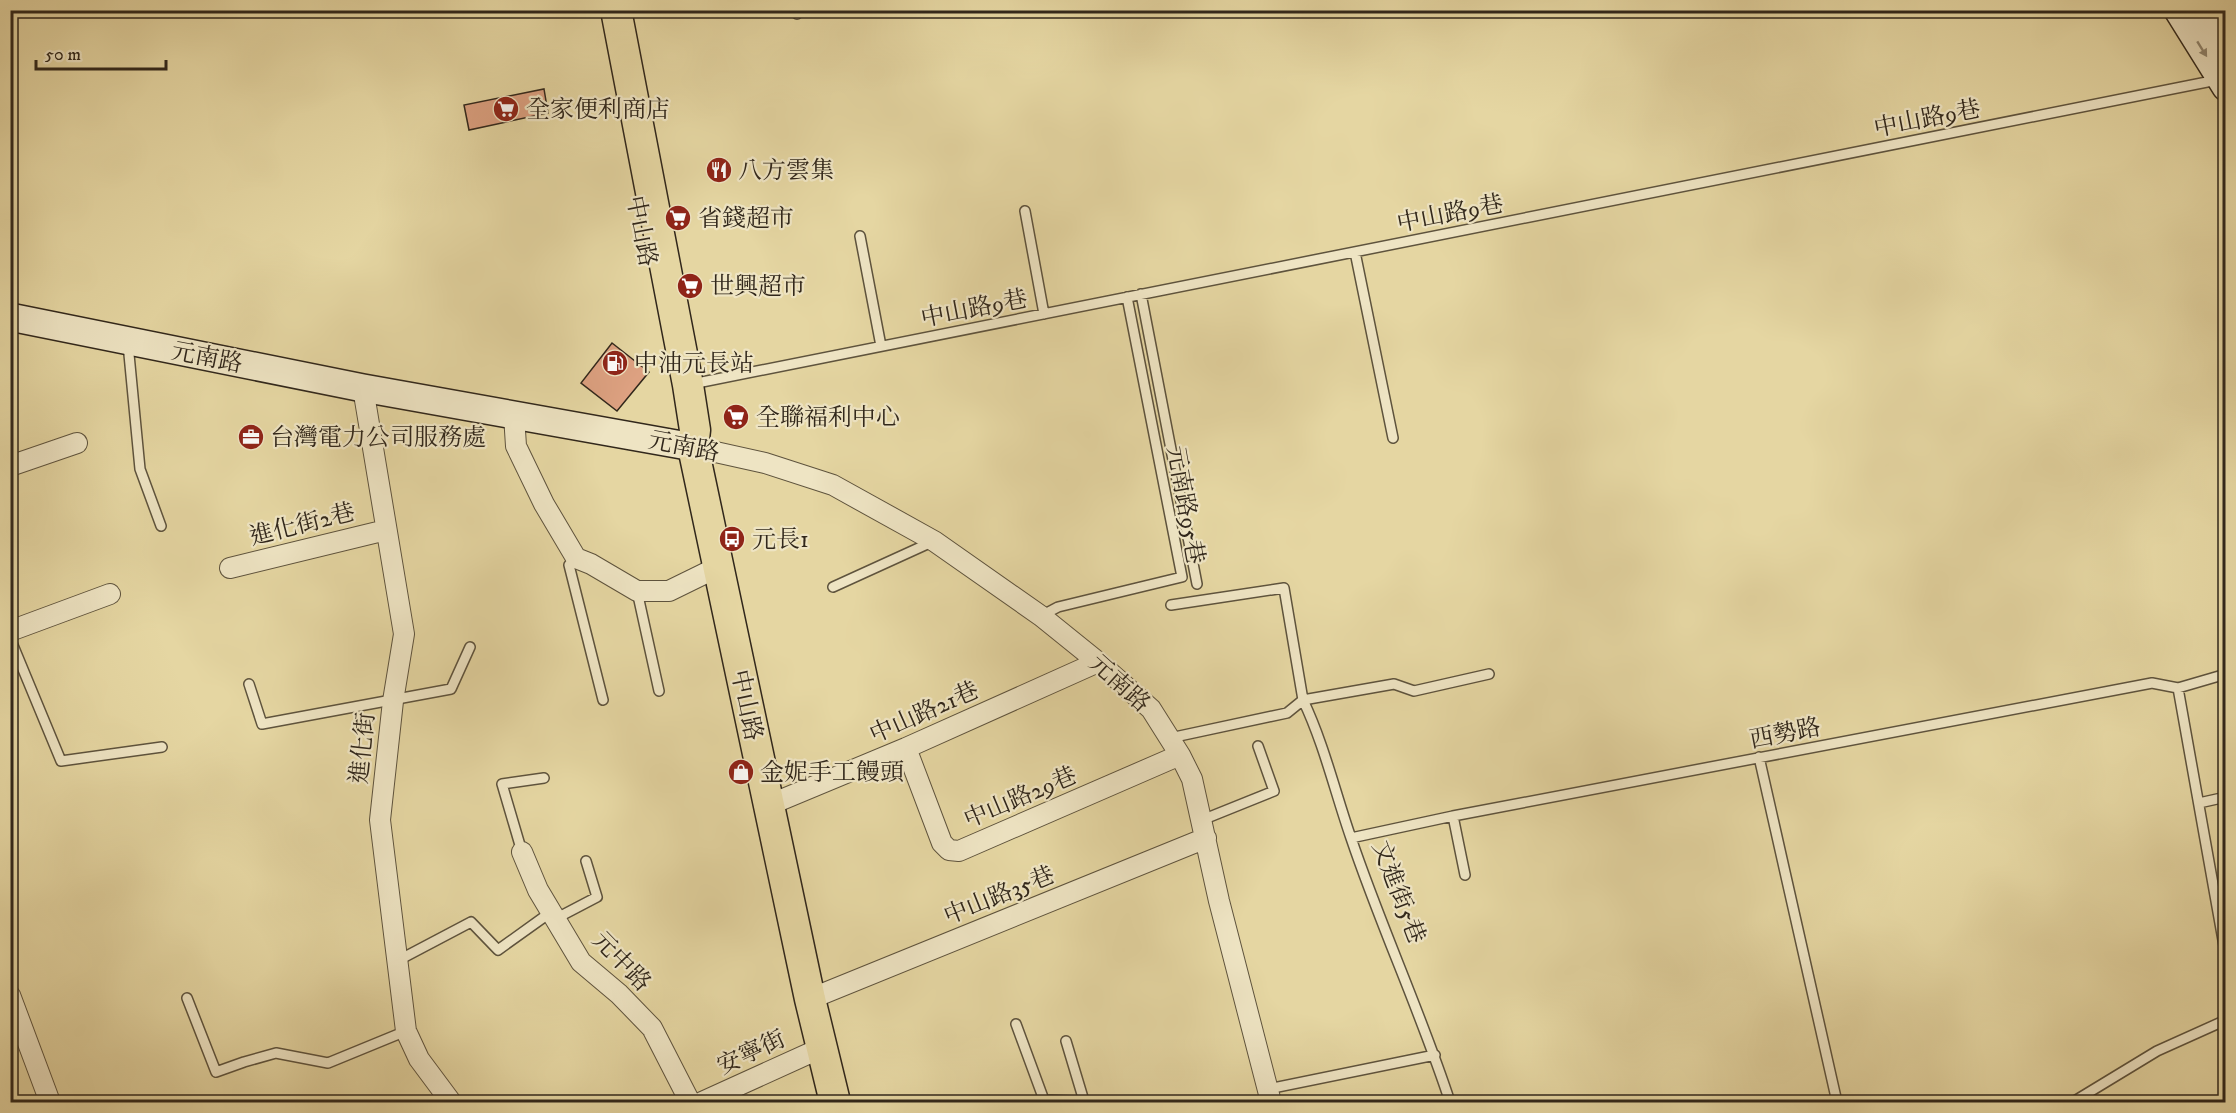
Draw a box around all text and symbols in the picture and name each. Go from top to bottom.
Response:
scale bar [36,33,166,71]
one-way arrow [2196,40,2207,57]
text: 50 m [45,44,81,66]
supermarket icon: 全家便利商店 [491,94,521,124]
street label: 中山路9巷 [1871,94,1983,144]
place label: 全家便利商店 [526,95,670,125]
restaurant icon: 八方雲集 [704,155,734,185]
place label: 八方雲集 [738,156,834,186]
street label: 中山路9巷 [1394,189,1506,239]
street label: 中山路 [619,193,663,269]
supermarket icon: 省錢超市 [663,203,693,233]
place label: 省錢超市 [698,204,794,234]
supermarket icon: 世興超市 [675,271,705,301]
place label: 世興超市 [710,272,806,302]
street label: 中山路9巷 [918,284,1030,334]
street label: 元南路 [169,336,245,380]
fuel station icon: 中油元長站 [600,348,630,378]
place label: 中油元長站 [634,349,754,379]
supermarket icon: 全聯福利中心 [721,402,751,432]
place label: 全聯福利中心 [756,403,900,433]
office icon: 台灣電力公司服務處 [236,422,266,452]
place label: 台灣電力公司服務處 [270,423,486,453]
street label: 元南路 [646,425,722,469]
street label: 元南路95巷 [1160,444,1210,567]
street label: 進化街2巷 [246,497,358,553]
bus stop icon: 元長1 [717,524,747,554]
place label: 元長1 [752,525,809,555]
street label: 元南路 [1083,649,1156,719]
street label: 中山路 [724,667,768,744]
street label: 中山路21巷 [865,675,984,750]
street label: 進化街 [344,711,382,785]
street label: 西勢路 [1747,712,1823,756]
shop icon: 金妮手工饅頭 [726,757,756,787]
place label: 金妮手工饅頭 [760,758,904,788]
street label: 中山路29巷 [959,761,1081,835]
street label: 文進街5巷 [1365,837,1431,948]
street label: 中山路35巷 [940,860,1059,932]
street label: 元中路 [585,925,657,998]
street label: 安寧街 [712,1024,790,1082]

